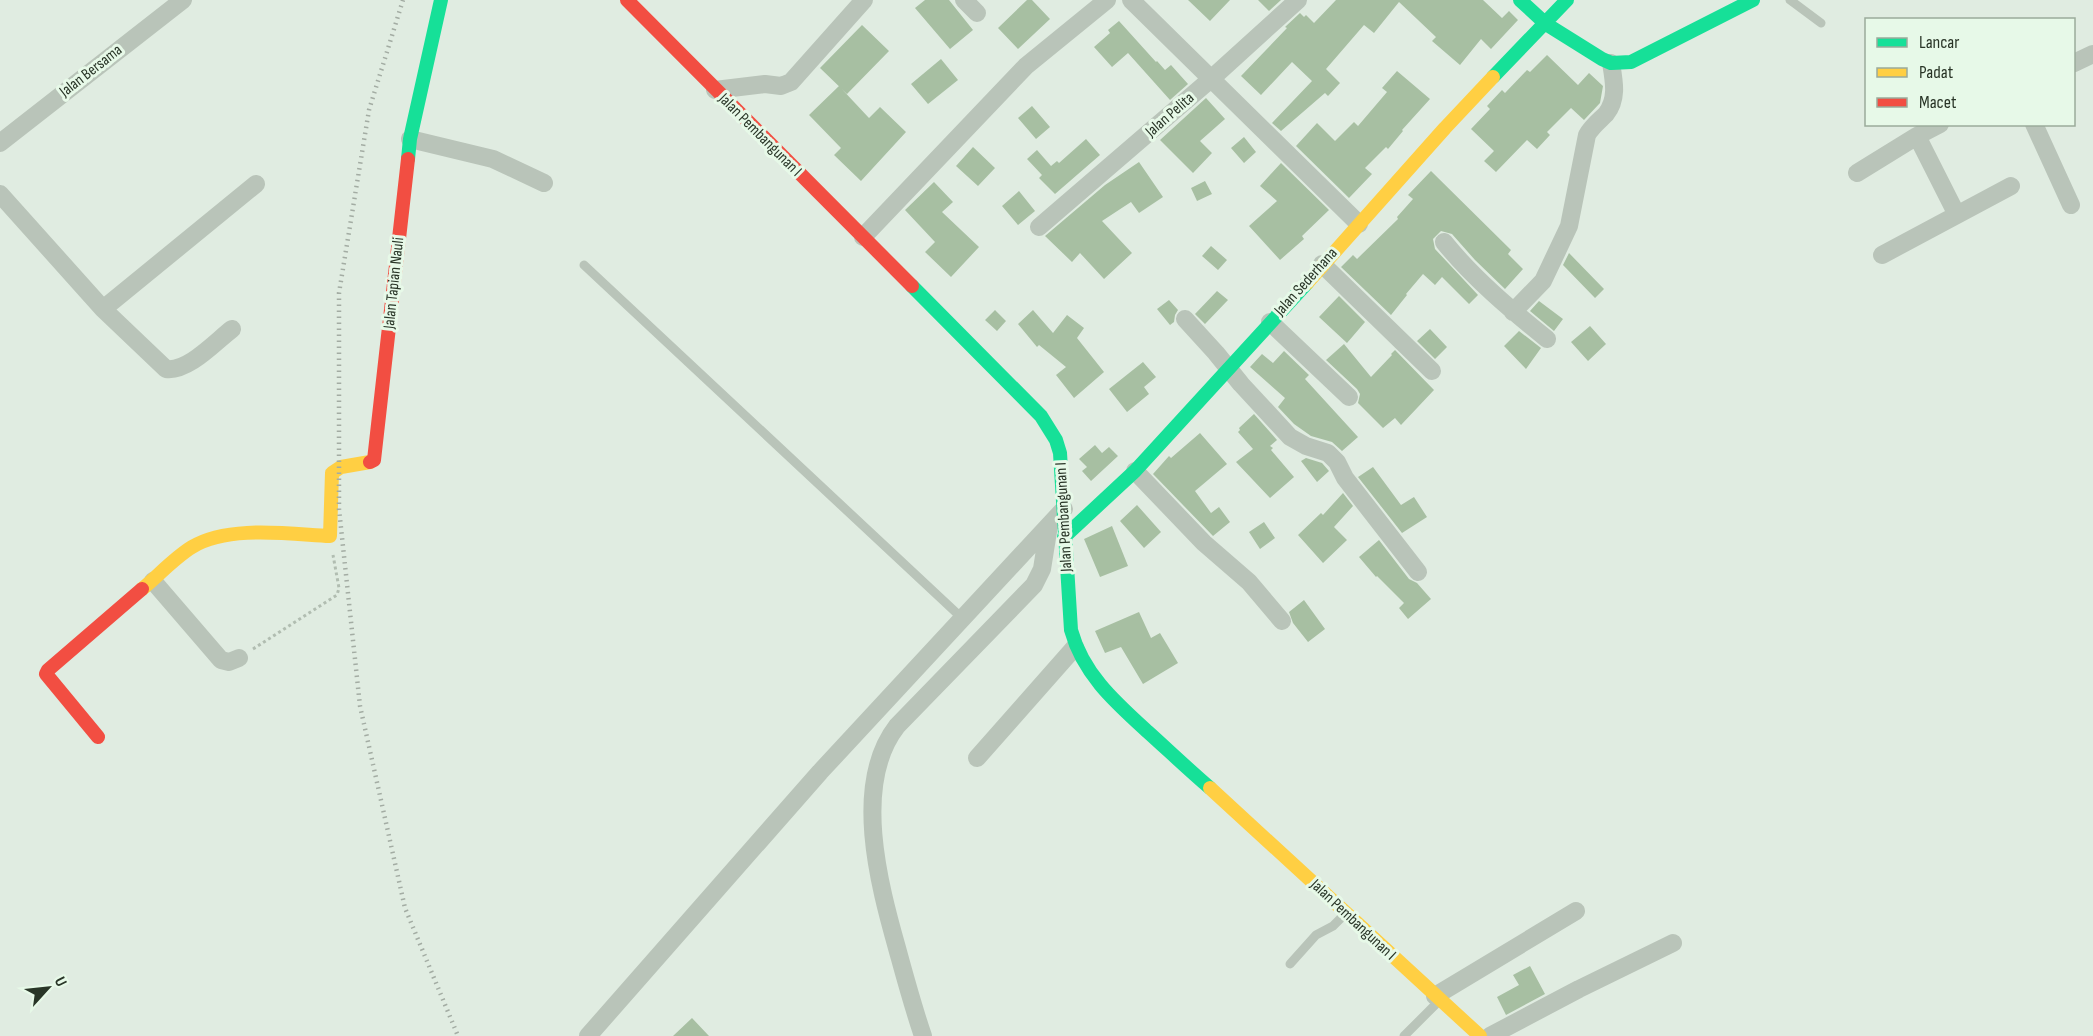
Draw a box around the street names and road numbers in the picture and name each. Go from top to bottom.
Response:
street label: Jalan Bersama [55,41,126,102]
street label: Jalan Pembangunan I [714,89,806,181]
street label: Jalan Pelita [1141,89,1198,142]
street label: Jalan Tapian Nauli [380,236,408,331]
street label: Jalan Sederhana [1270,244,1341,321]
street label: Jalan Pembangunan I [1052,462,1076,573]
street label: Jalan Pembangunan I [1306,875,1400,964]

